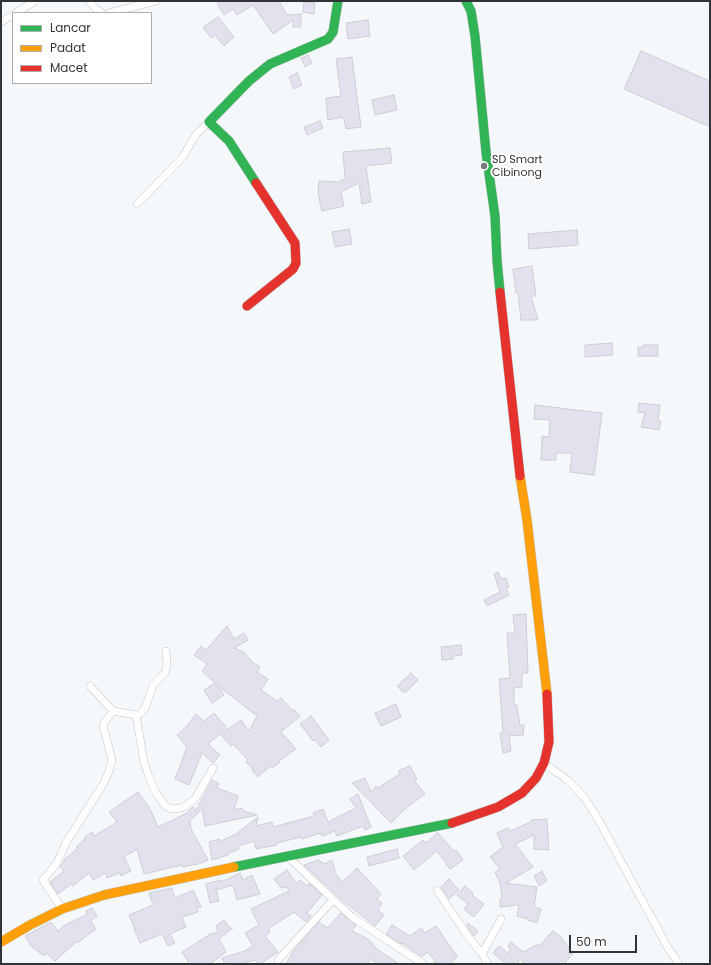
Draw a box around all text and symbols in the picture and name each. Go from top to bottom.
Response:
legend [12,12,152,84]
text: Lancar [50,19,91,36]
text: Padat [50,39,86,56]
text: Macet [50,59,88,76]
place label: SD Smart Cibinong [492,153,543,179]
marker: SD Smart Cibinong [479,161,489,171]
scale bar [571,927,639,953]
text: 50 m [576,933,607,950]

